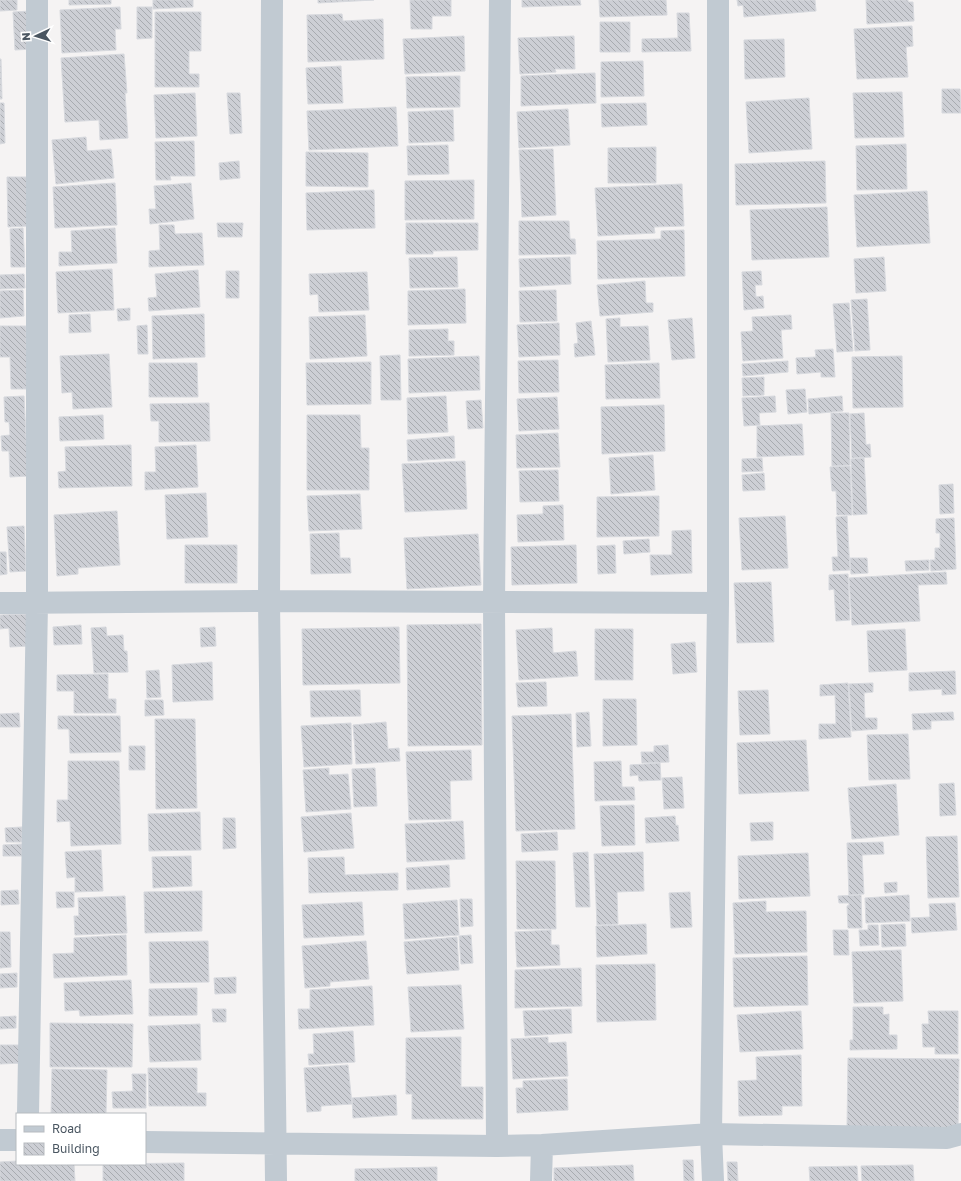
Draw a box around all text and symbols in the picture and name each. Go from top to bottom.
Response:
north arrow [16,16,56,56]
text: N [19,32,32,41]
legend [16,1113,146,1165]
text: Road [52,1121,81,1136]
text: Building [52,1141,100,1156]

